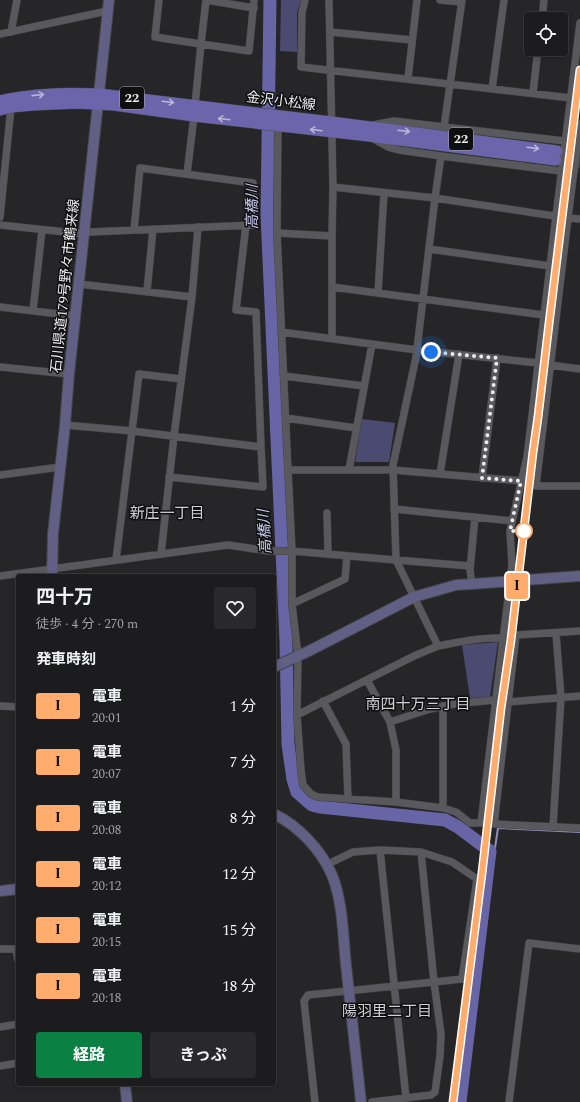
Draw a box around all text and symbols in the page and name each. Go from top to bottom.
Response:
map controls [524,12,568,56]
button: locate [524,12,568,56]
street label: 金沢小松線 [245,86,317,116]
road number: 22 [120,87,144,109]
one-way arrow [31,91,44,99]
one-way arrow [161,98,174,106]
one-way arrow [218,115,231,123]
one-way arrow [310,126,323,134]
one-way arrow [397,127,410,135]
road number: 22 [449,128,473,150]
one-way arrow [526,144,539,152]
water label: 高橋川 [241,183,264,230]
street label: 石川県道179号野々市鶴来線 [45,198,85,374]
your location [421,342,441,362]
district label: 新庄一丁目 [129,502,205,525]
water label: 高橋川 [252,507,278,555]
unlabelled marker [515,522,533,540]
line badge: I [504,573,530,599]
text: I [514,575,520,596]
text: 四十万 [36,583,93,612]
button: heart [214,587,256,629]
text: 徒歩 · 4 分 · 270 m [36,614,138,634]
text: 発車時刻 [36,648,96,671]
text: 電車 [92,685,122,708]
district label: 南四十万三丁目 [365,693,471,716]
text: I [55,695,61,716]
text: 1 分 [230,695,256,718]
text: 20:01 [92,708,121,728]
text: 電車 [92,741,122,764]
text: I [55,751,61,772]
text: 7 分 [230,751,256,774]
text: 20:07 [92,764,121,784]
text: 電車 [92,797,122,820]
text: I [55,807,61,828]
text: 8 分 [230,807,256,830]
text: 20:08 [92,820,121,840]
text: 電車 [92,853,122,876]
text: I [55,863,61,884]
text: 12 分 [222,863,256,886]
text: 20:12 [92,876,121,896]
text: 電車 [92,909,122,932]
text: I [55,919,61,940]
text: 15 分 [222,919,256,942]
text: 20:15 [92,932,121,952]
text: 電車 [92,965,122,988]
text: I [55,975,61,996]
text: 18 分 [222,975,256,998]
text: 20:18 [92,988,121,1008]
district label: 陽羽里二丁目 [342,1000,432,1023]
button: 経路 [36,1032,142,1078]
button: きっぷ [150,1032,256,1078]

